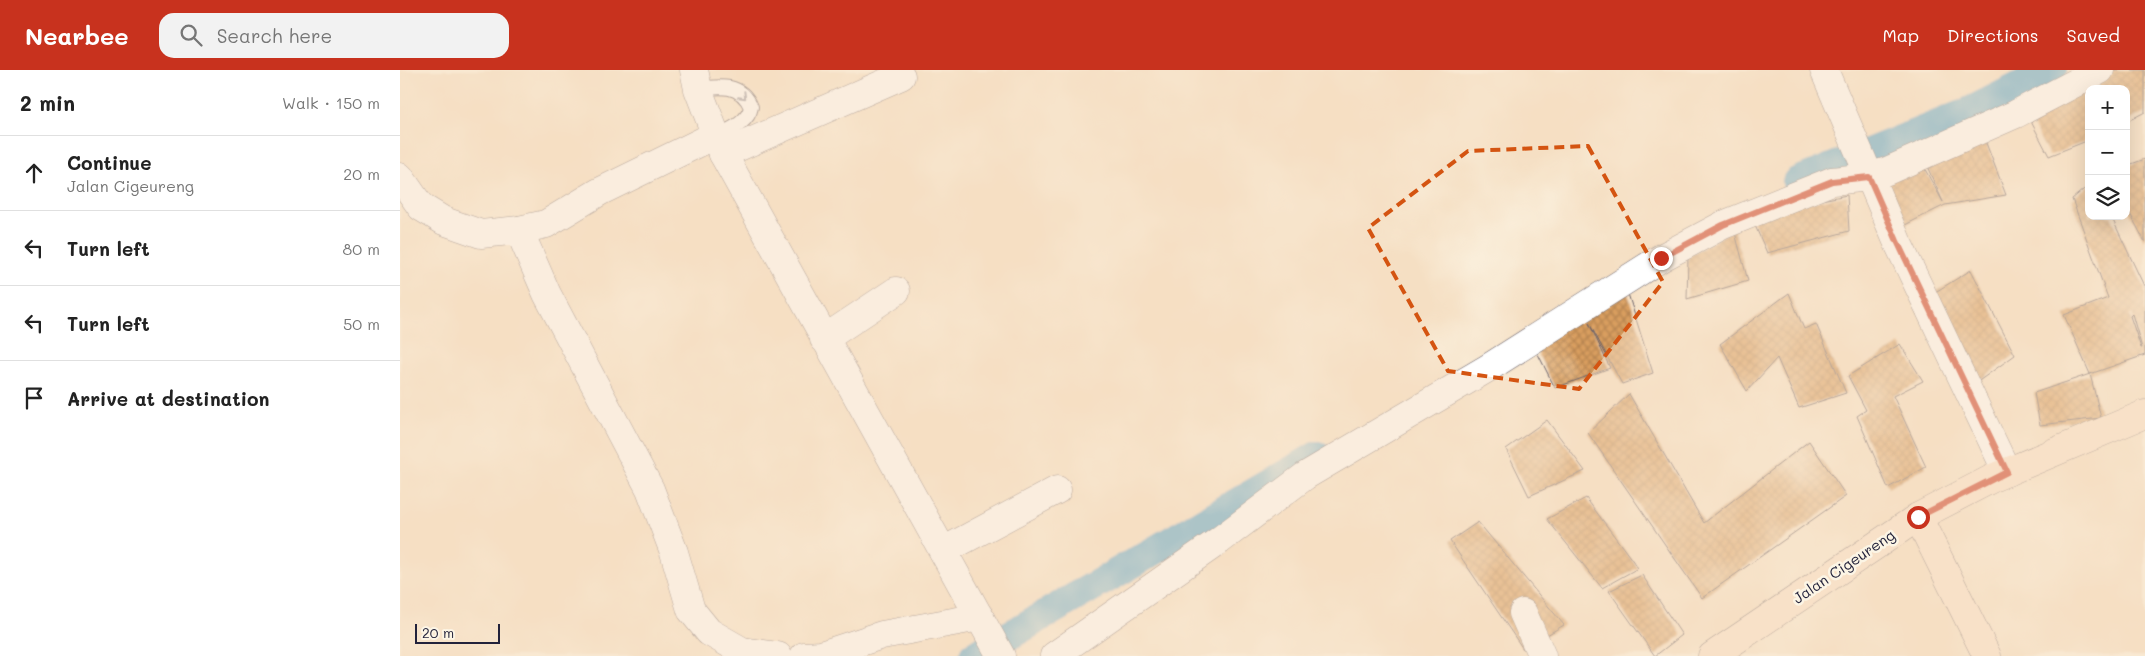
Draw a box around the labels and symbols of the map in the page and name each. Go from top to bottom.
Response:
one-way arrow [737,90,746,99]
route end [1650,247,1673,270]
route start [1907,506,1930,529]
street label: Jalan Cigeureng [1788,524,1899,608]
scale bar [415,621,500,644]

